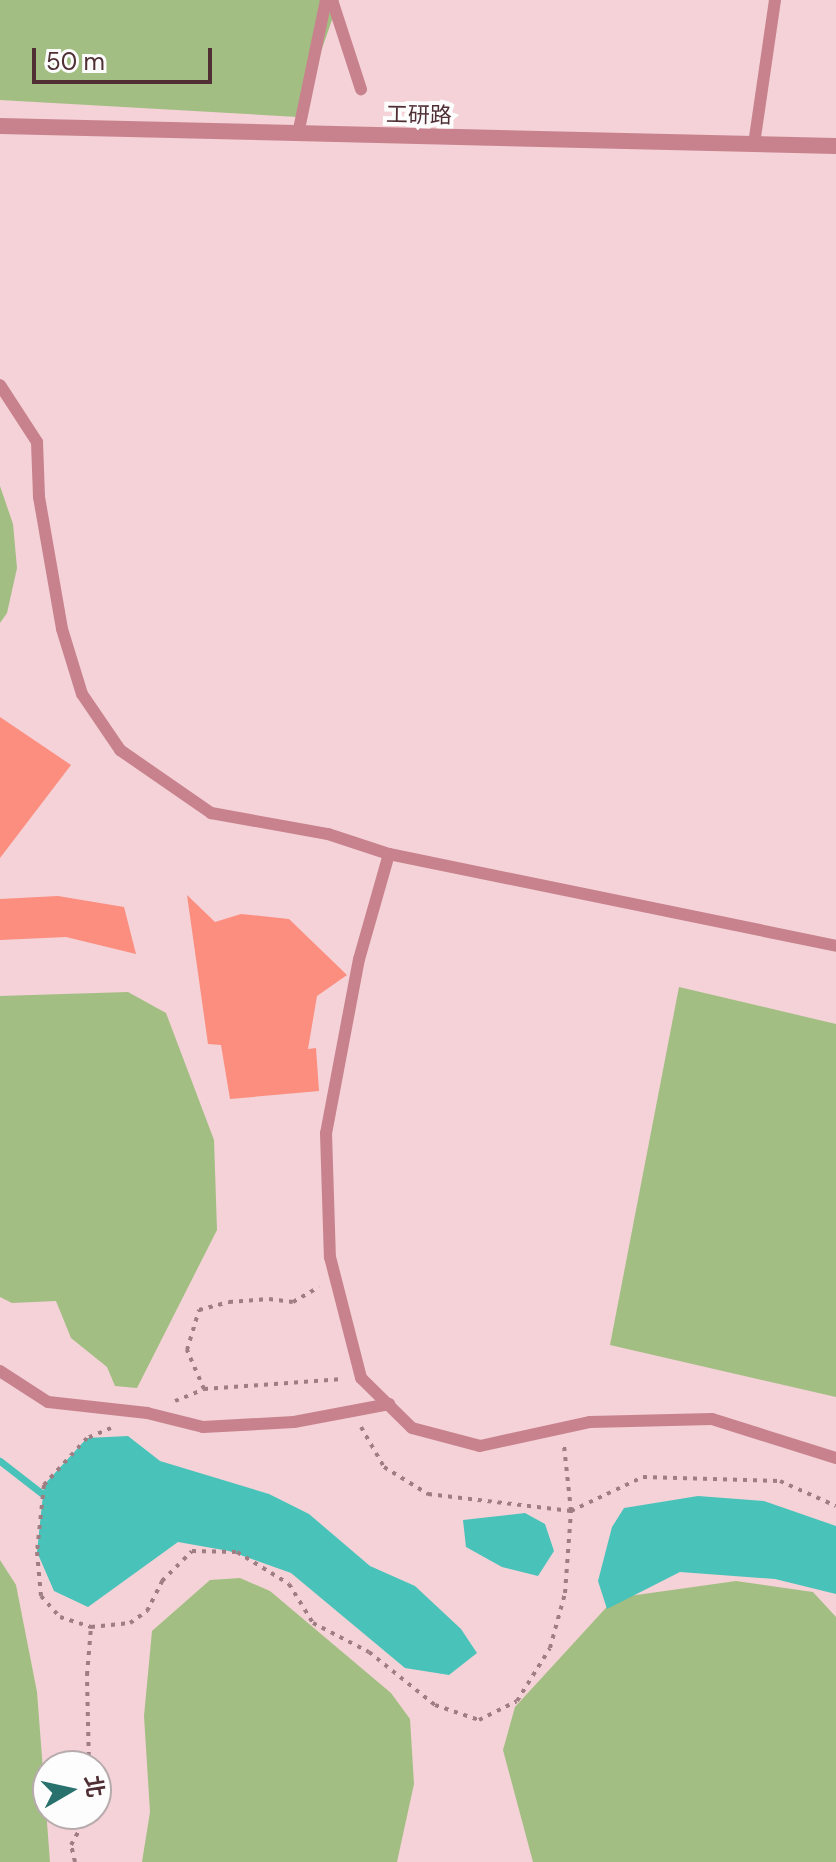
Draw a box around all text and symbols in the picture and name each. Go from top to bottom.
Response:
scale bar [36,32,216,82]
text: 50 m [46,46,105,77]
street label: 工研路 [386,101,452,129]
north arrow [32,1750,112,1830]
text: 北 [78,1773,110,1800]

